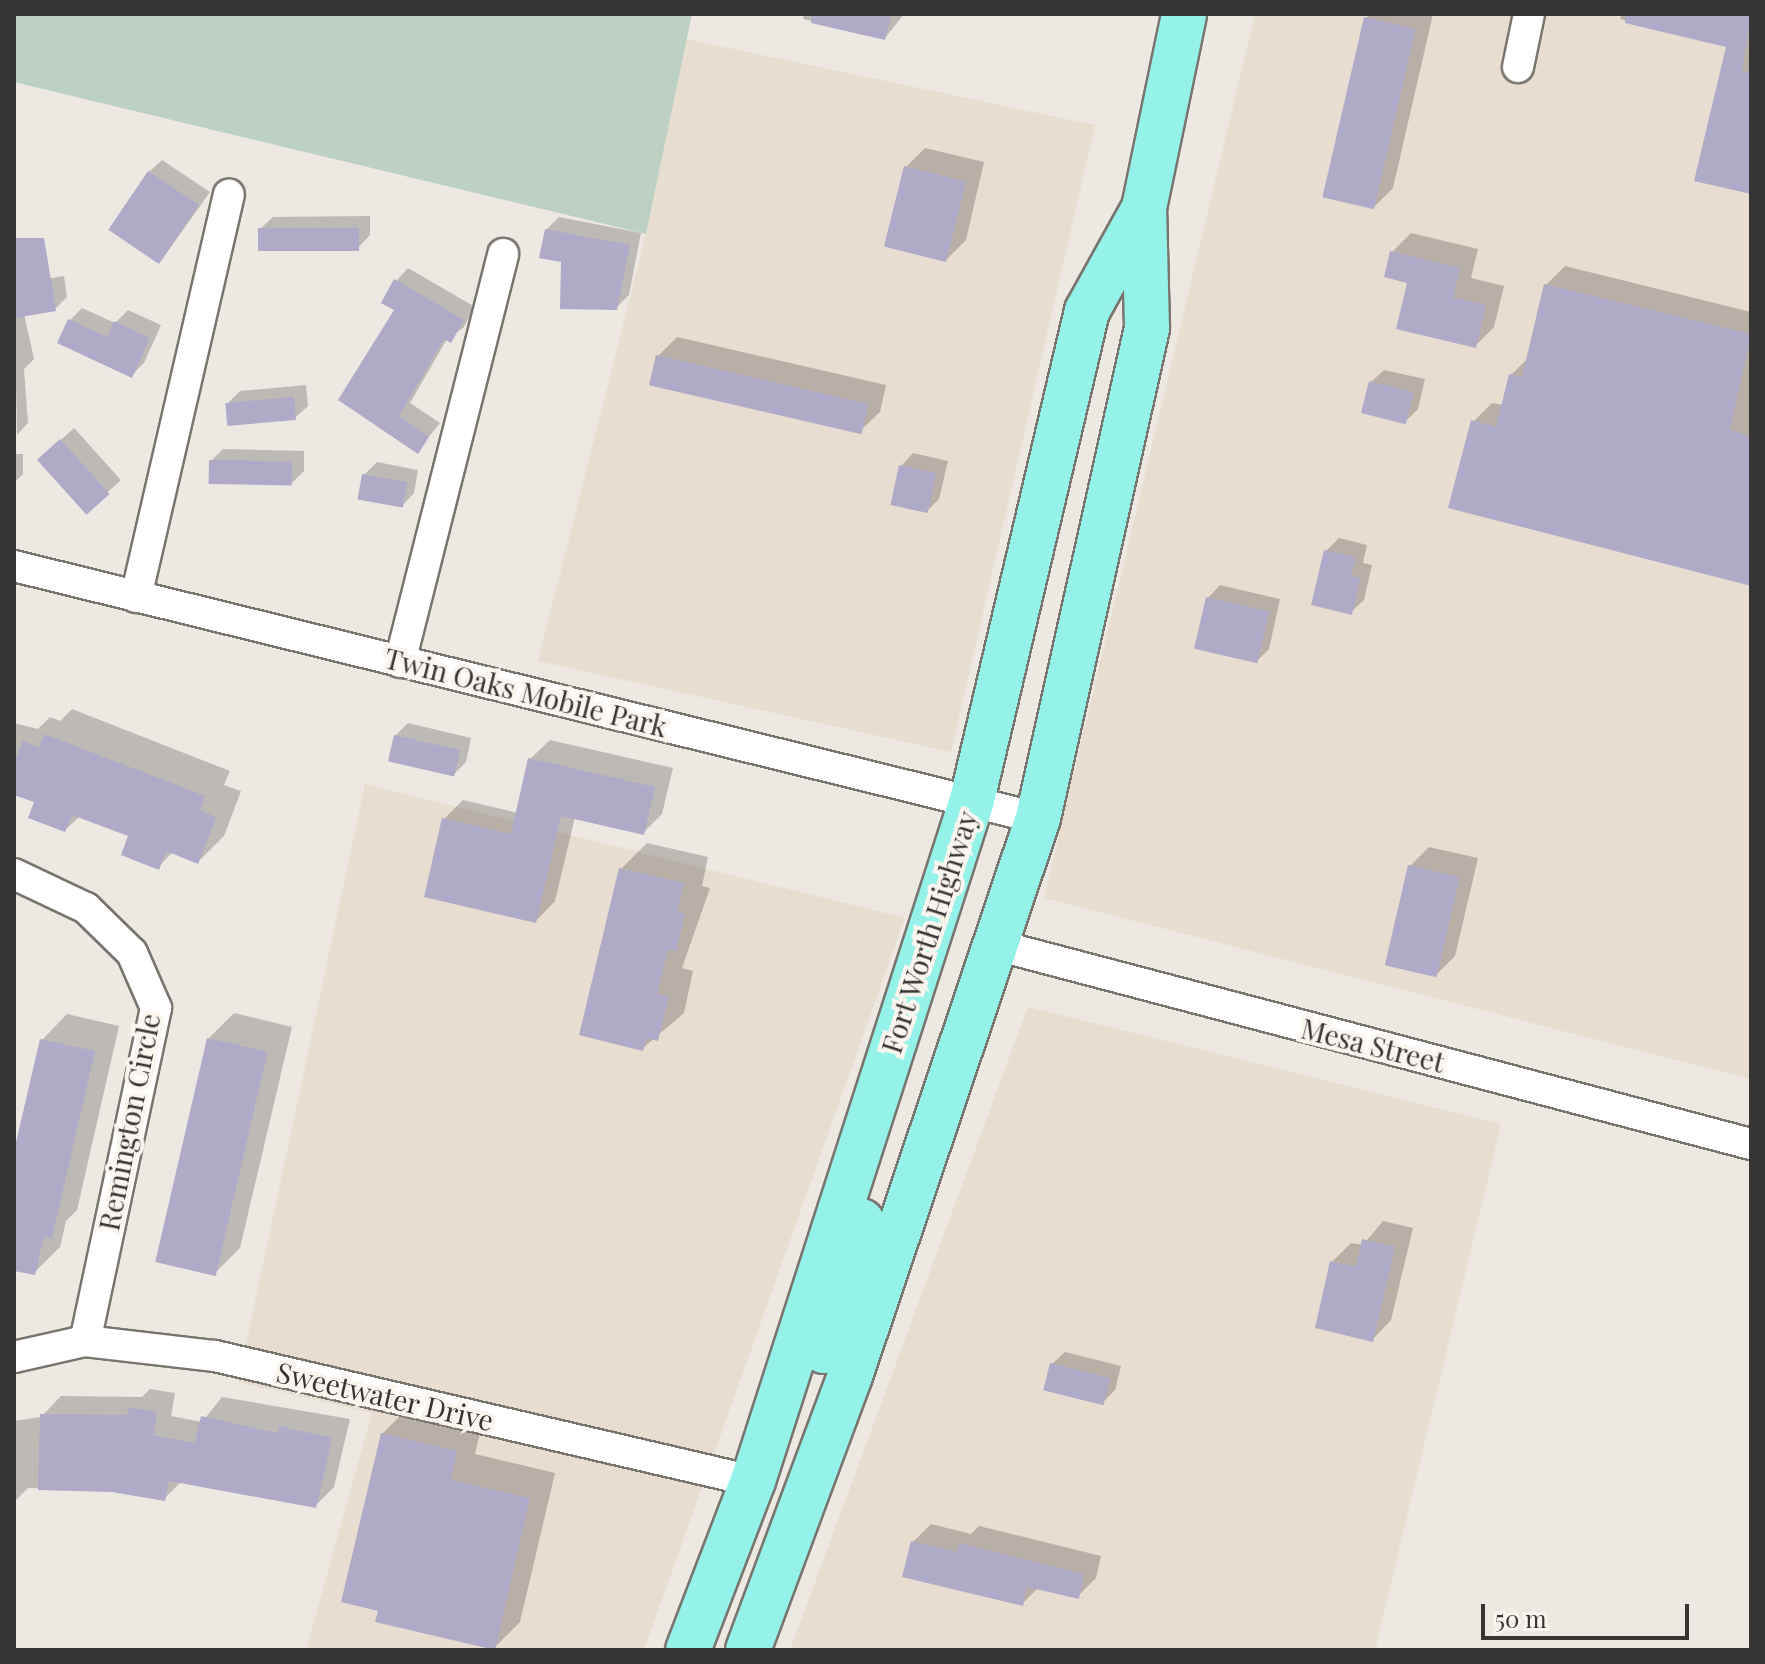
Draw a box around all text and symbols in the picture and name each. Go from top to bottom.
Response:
street label: Twin Oaks Mobile Park [381,641,671,743]
street label: Fort Worth Highway [874,806,984,1058]
street label: Remington Circle [91,1011,167,1233]
street label: Mesa Street [1298,1011,1448,1079]
street label: Sweetwater Drive [273,1355,497,1437]
scale bar [1485,1588,1693,1638]
text: 50 m [1495,1602,1547,1634]

